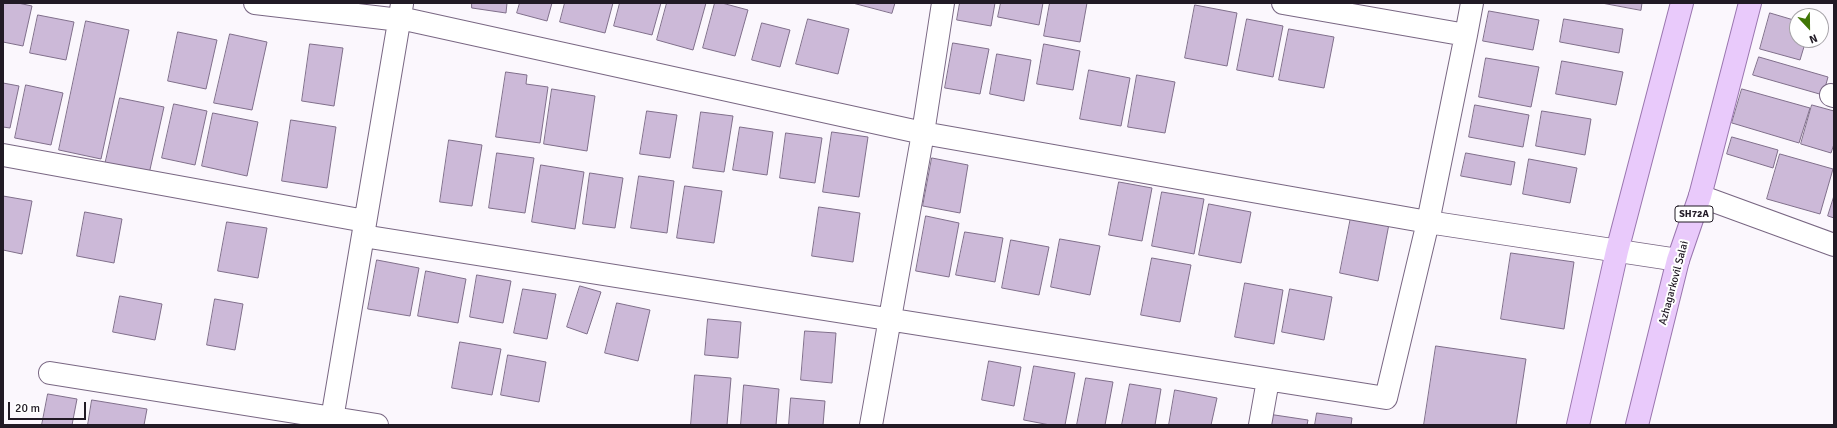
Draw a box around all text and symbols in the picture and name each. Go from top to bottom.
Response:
north arrow [1789,8,1829,48]
text: N [1807,31,1819,46]
road number: SH72A [1675,206,1713,222]
street label: Azhagarkovil Salai [1656,240,1692,326]
scale bar [10,394,88,420]
text: 20 m [15,401,40,416]

